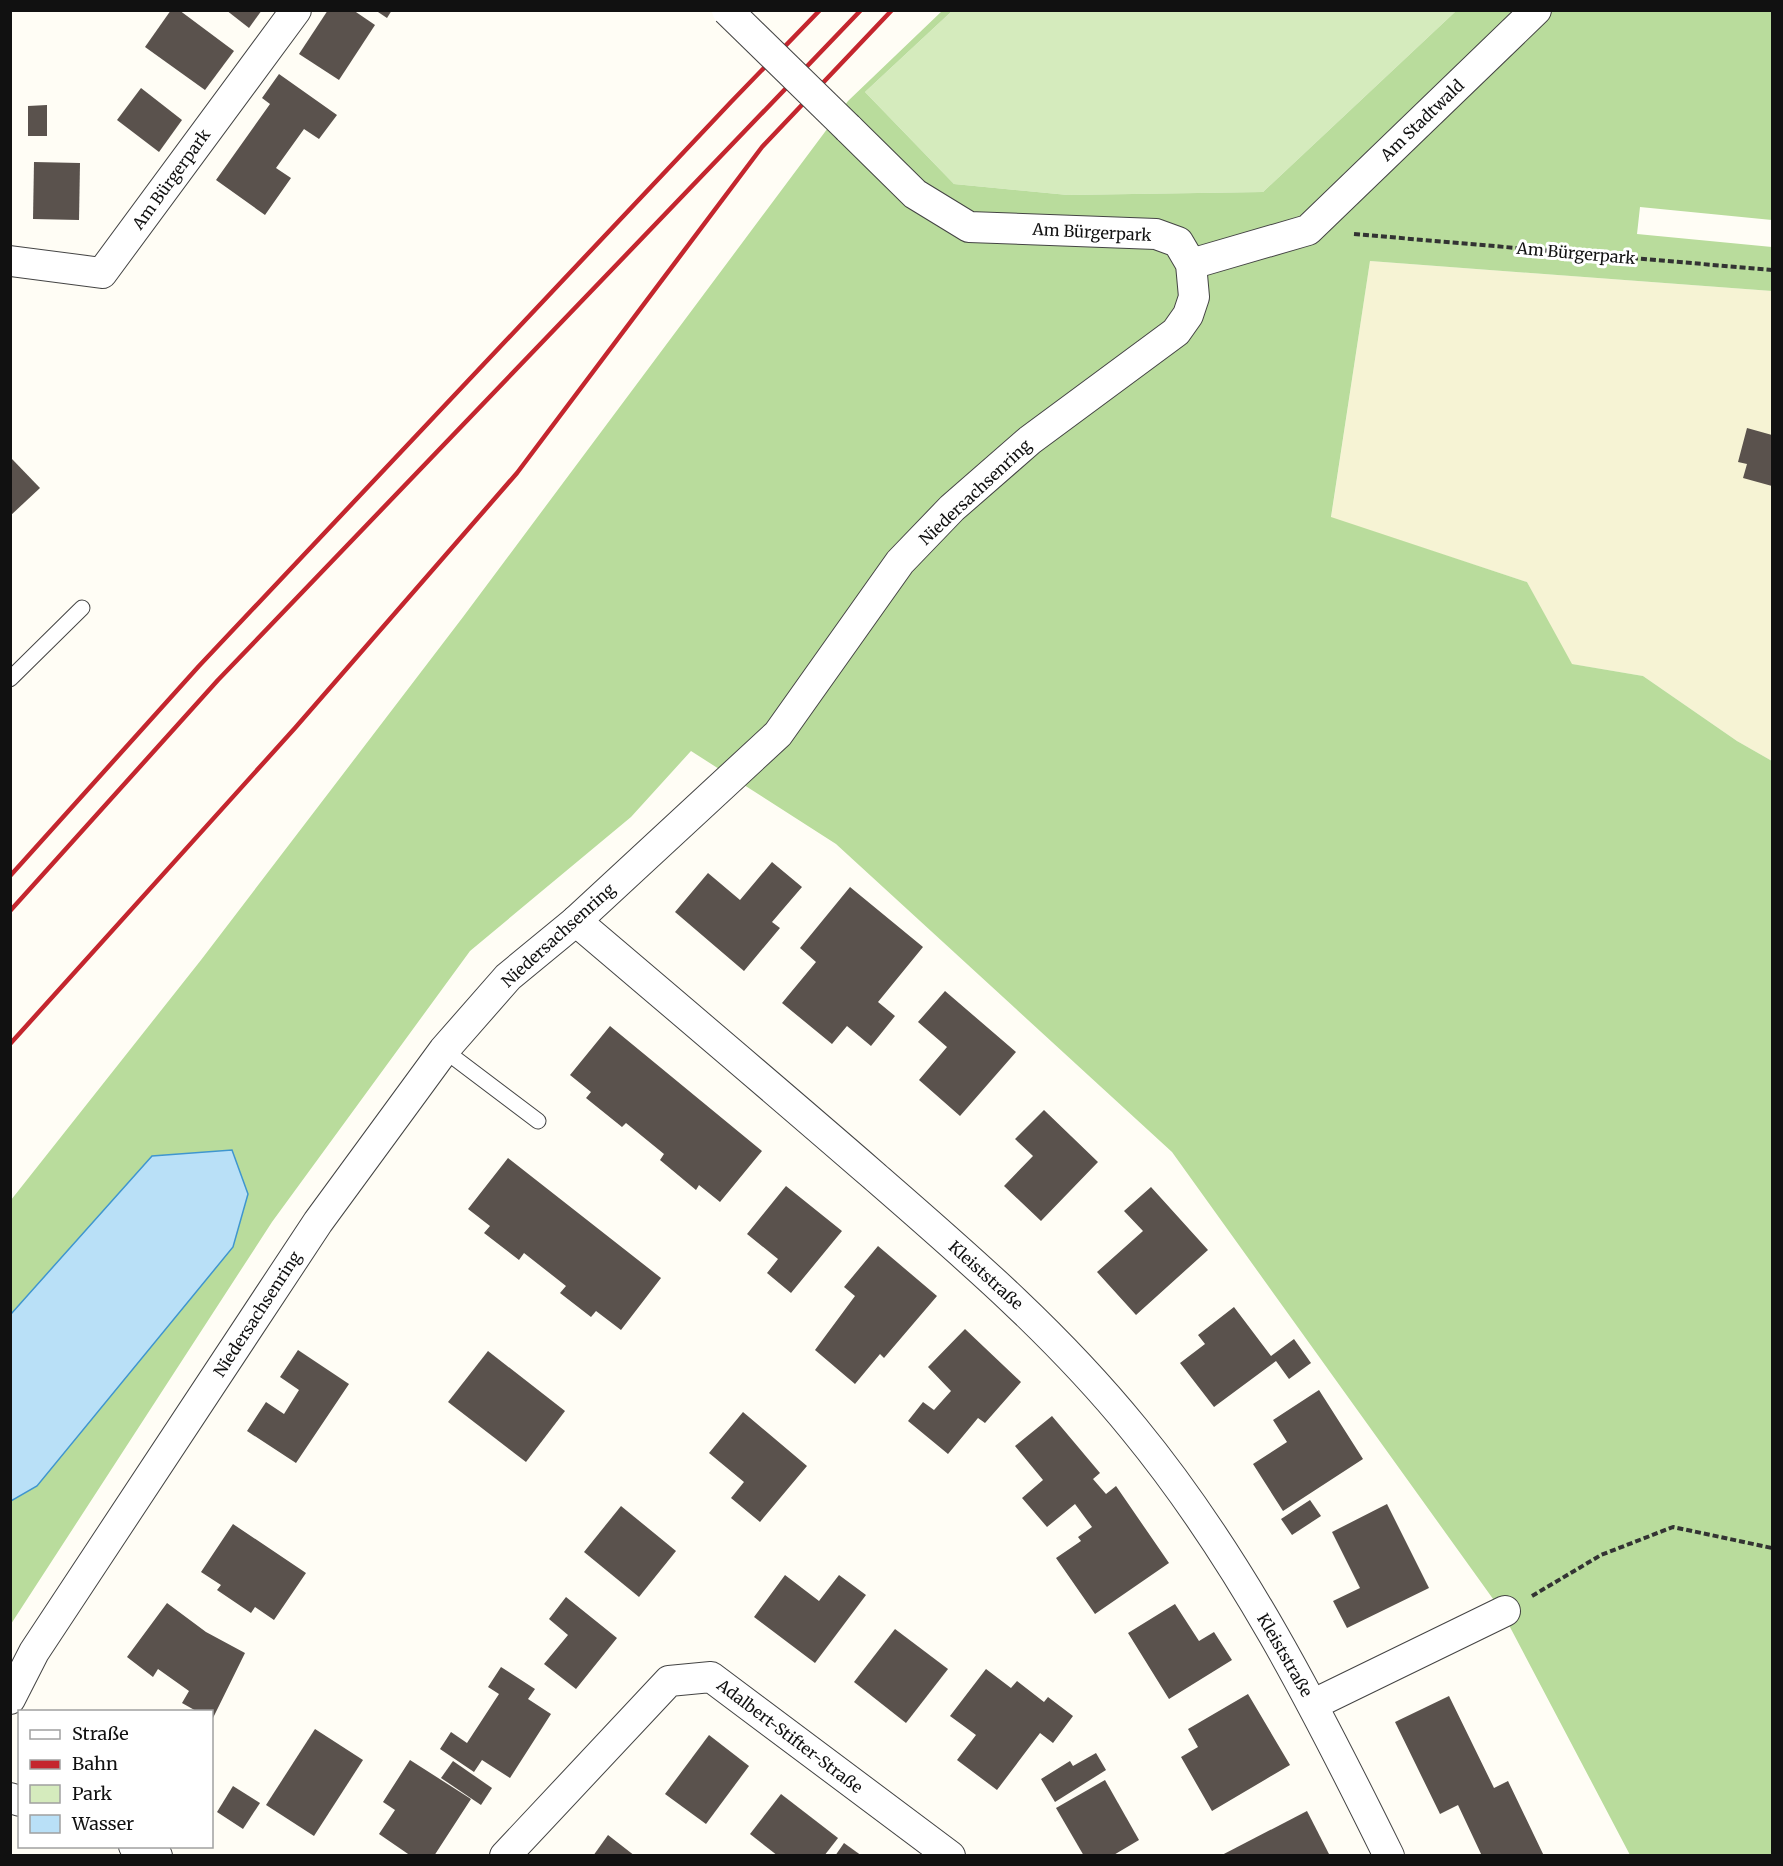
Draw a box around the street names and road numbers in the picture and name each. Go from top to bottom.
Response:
street label: Am Stadtwald [1375,75,1468,165]
street label: Am Bürgerpark [127,124,215,234]
street label: Am Bürgerpark [1031,219,1153,245]
street label: Am Bürgerpark [1515,238,1637,268]
street label: Niedersachsenring [915,435,1035,549]
street label: Niedersachsenring [497,879,619,991]
street label: Kleiststraße [945,1236,1027,1314]
street label: Niedersachsenring [209,1247,305,1380]
street label: Kleiststraße [1253,1610,1317,1700]
street label: Adalbert-Stifter-Straße [712,1674,867,1797]

